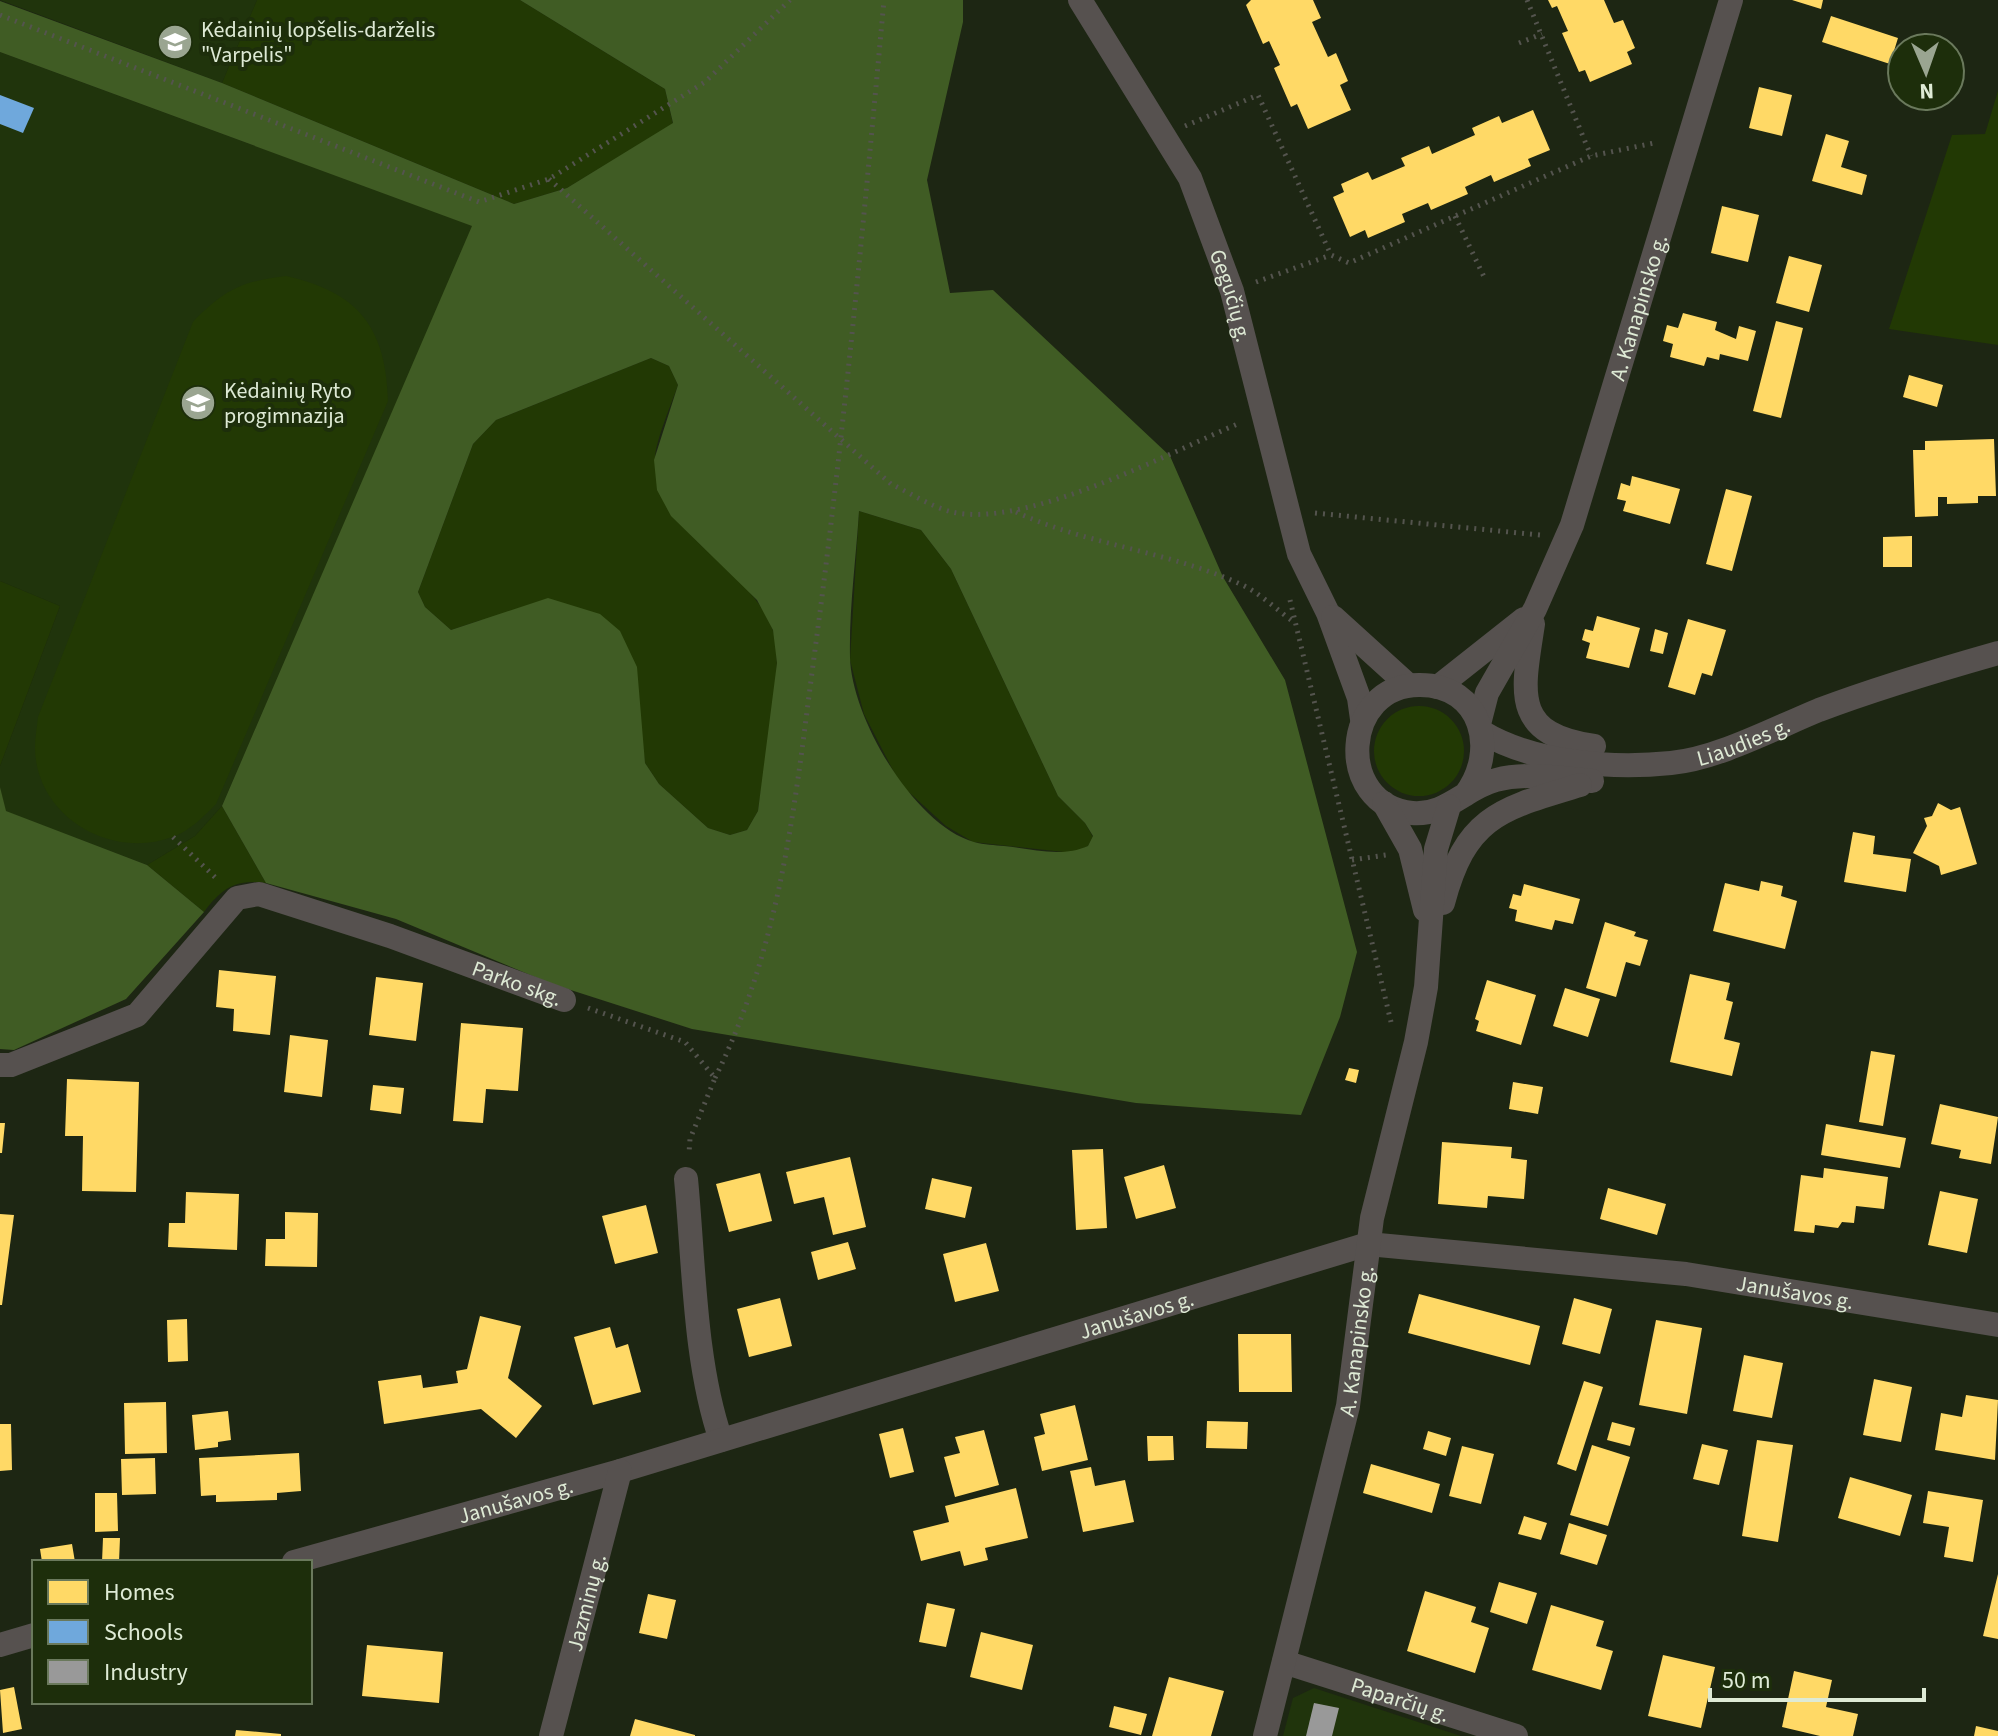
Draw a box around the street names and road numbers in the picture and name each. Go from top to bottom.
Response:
street label: A. Kanapinsko g. [1602,231,1676,385]
street label: Gegučių g. [1201,245,1259,346]
street label: Liaudies g. [1693,710,1795,775]
street label: Parko skg. [467,953,566,1015]
street label: A. Kanapinsko g. [1331,1264,1383,1420]
street label: Janušavos g. [1734,1267,1856,1318]
street label: Janušavos g. [1075,1283,1198,1348]
street label: Janušavos g. [455,1470,577,1532]
street label: Jazminų g. [559,1550,615,1655]
street label: Paparčių g. [1347,1669,1453,1731]

